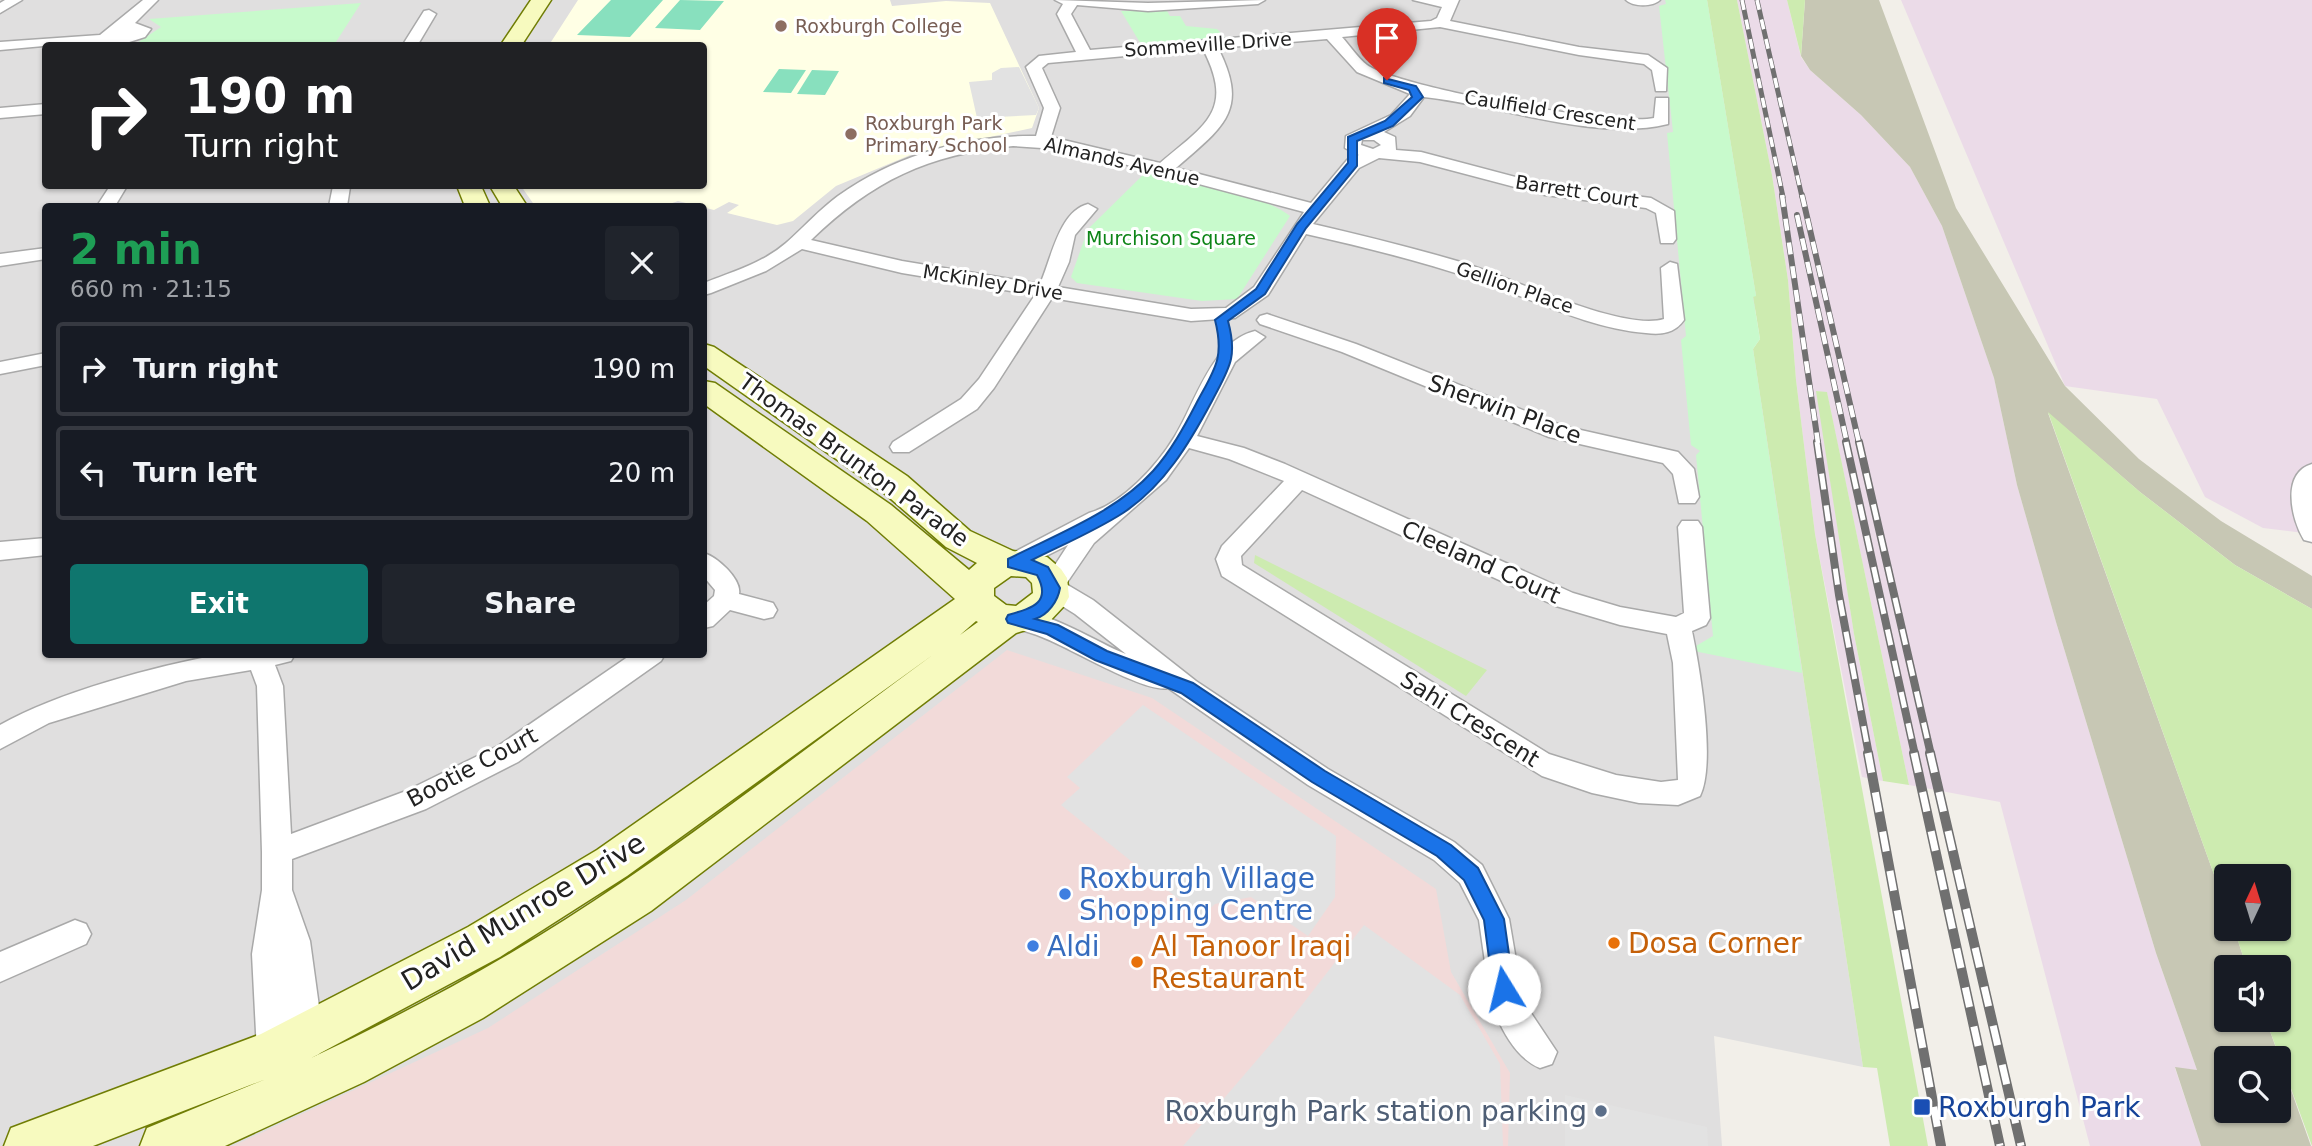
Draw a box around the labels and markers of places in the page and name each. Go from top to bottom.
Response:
pin [1357,8,1417,80]
place label: Roxburgh College [795,15,962,37]
marker: Roxburgh College [773,18,789,34]
place label: Roxburgh Park Primary School [865,112,1008,156]
marker: Roxburgh Park Primary School [843,126,859,142]
place label: Roxburgh Village Shopping Centre [1079,862,1315,927]
marker: Roxburgh Village Shopping Centre [1057,886,1073,902]
place label: Dosa Corner [1628,927,1802,960]
place label: Aldi [1047,930,1100,963]
place label: Al Tanoor Iraqi Restaurant [1151,930,1351,995]
marker: Dosa Corner [1606,935,1622,951]
marker: Aldi [1025,938,1041,954]
marker: Al Tanoor Iraqi Restaurant [1129,954,1145,970]
place label: Roxburgh Park [1938,1091,2141,1124]
place label: Roxburgh Park station parking [1164,1095,1587,1128]
marker: Roxburgh Park [1912,1097,1932,1117]
marker: Roxburgh Park station parking [1593,1103,1609,1119]

